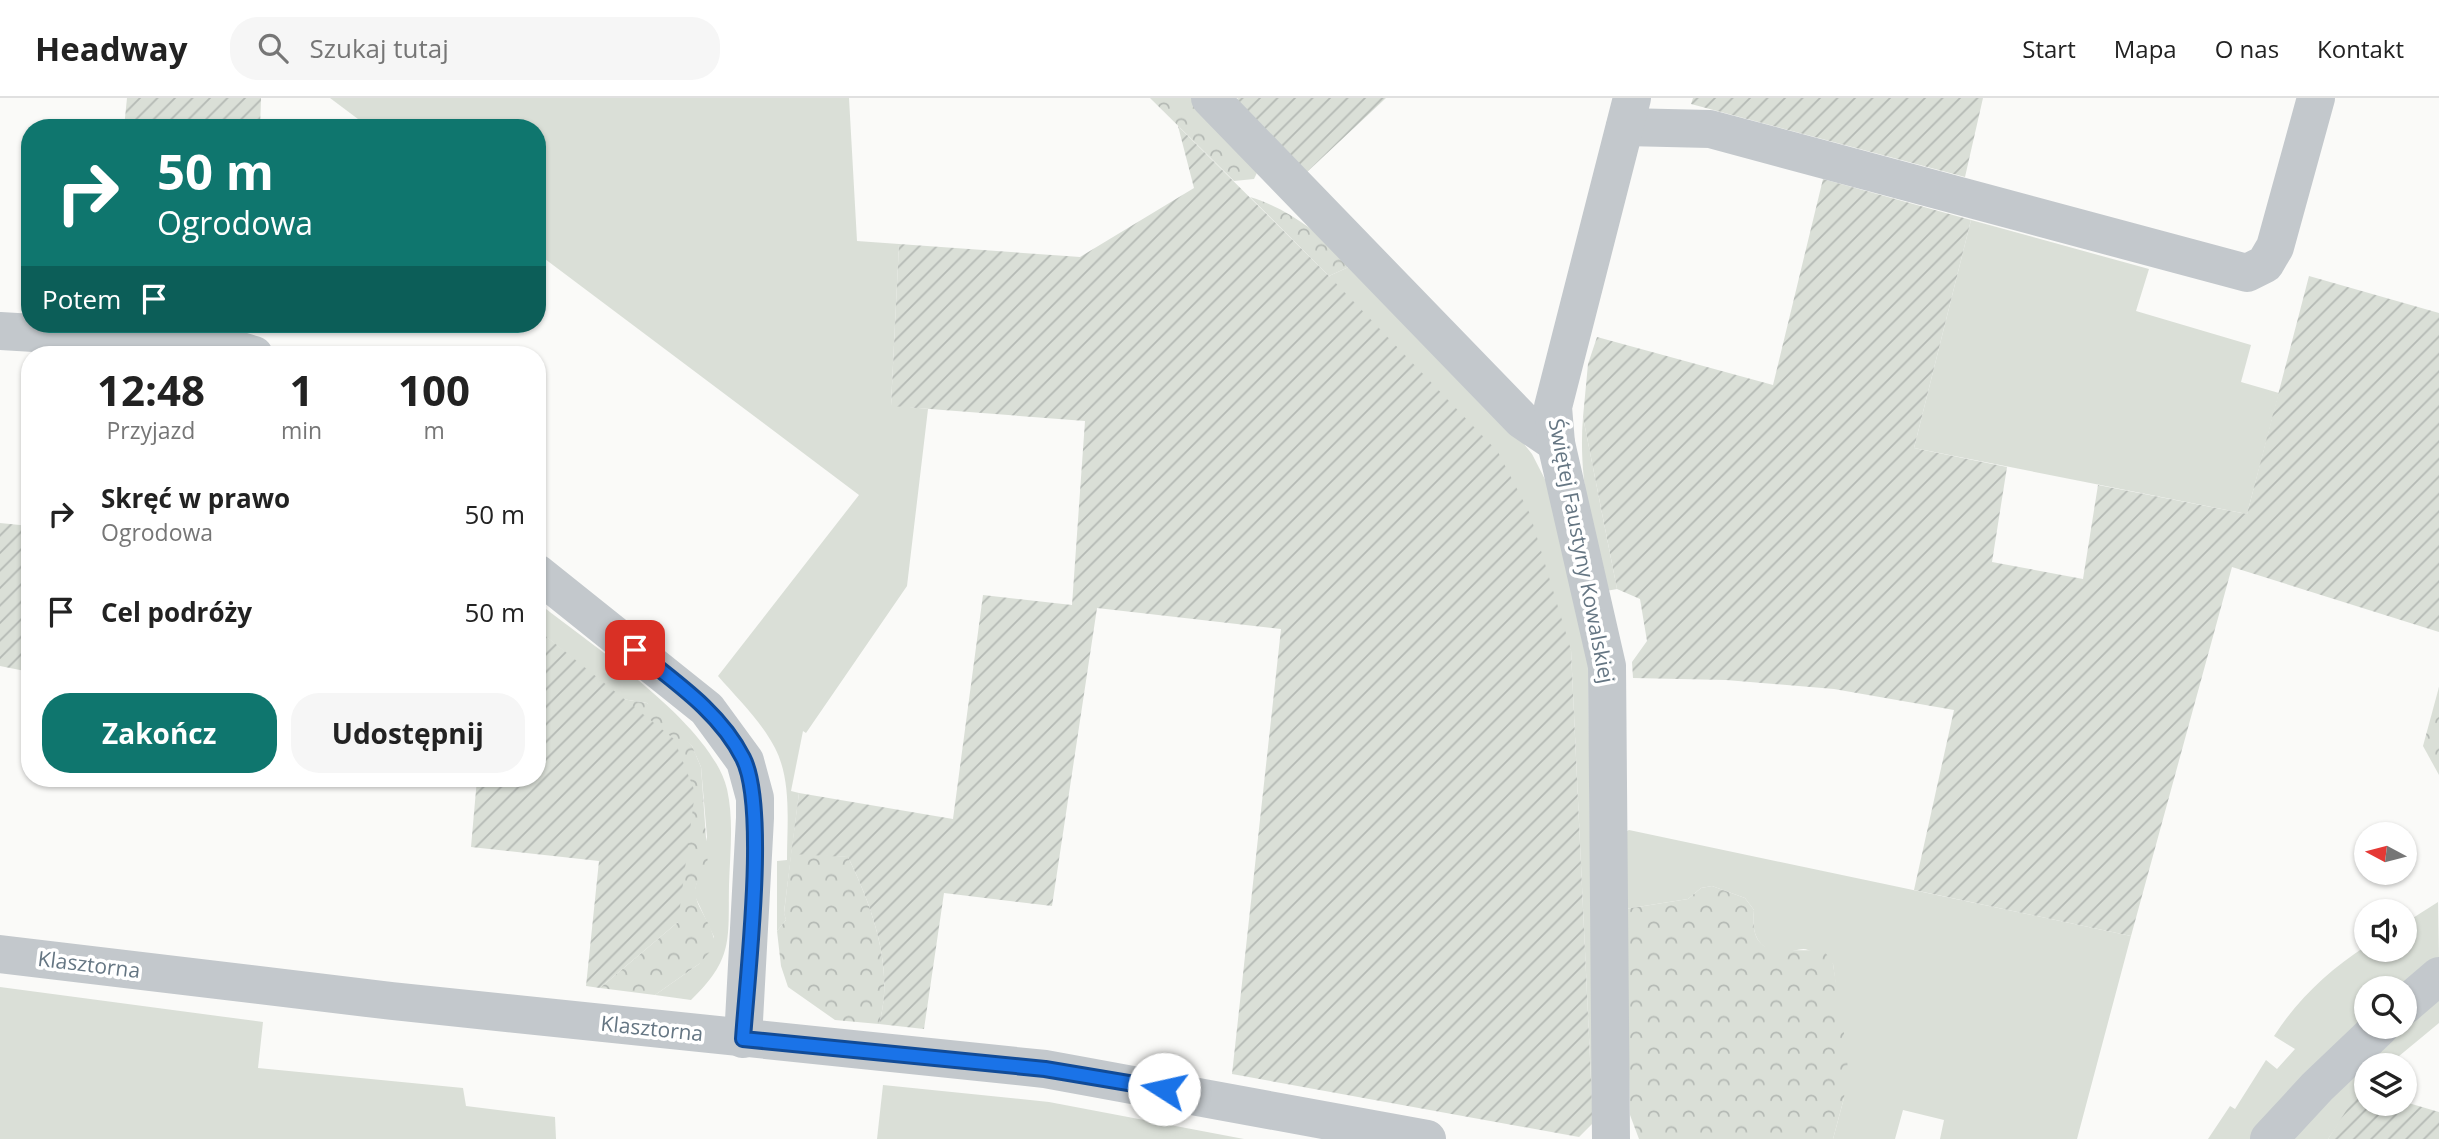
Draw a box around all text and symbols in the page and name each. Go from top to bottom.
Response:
search box [230,17,720,80]
text: Headway [35,26,188,71]
icon: search [254,29,292,67]
text: Szukaj tutaj [310,30,449,66]
text: Start [2022,32,2076,65]
text: Mapa [2114,32,2177,65]
text: O nas [2215,32,2279,65]
text: Kontakt [2317,32,2404,65]
text: 50 m [157,138,274,204]
icon: right [42,147,133,238]
text: Ogrodowa [157,201,313,244]
icon: arrive [135,280,173,318]
text: Potem [42,281,121,317]
text: 12:48 [97,361,205,418]
text: 1 [289,361,314,418]
text: 100 [398,361,470,418]
text: Przyjazd [106,414,195,446]
text: min [281,414,322,446]
text: m [423,414,445,446]
street label: Świętej Faustyny Kowalskiej [1543,416,1621,686]
text: Skręć w prawo [101,480,290,516]
icon: right [42,495,80,533]
text: 50 m [464,496,525,532]
text: Ogrodowa [101,516,213,548]
icon: arrive [42,593,80,631]
text: Cel podróży [101,594,252,630]
text: 50 m [464,594,525,630]
pin [605,620,665,680]
icon: arrive [616,631,654,669]
button: Zakończ [42,693,277,773]
button: Udostępnij [291,693,525,773]
north arrow [2354,822,2417,886]
map controls [2354,822,2417,1116]
button: sound [2354,899,2417,962]
street label: Klasztorna [36,944,142,984]
button: search [2354,976,2417,1039]
street label: Klasztorna [599,1009,705,1047]
position arrow [1127,1052,1201,1126]
button: layers [2354,1053,2417,1116]

